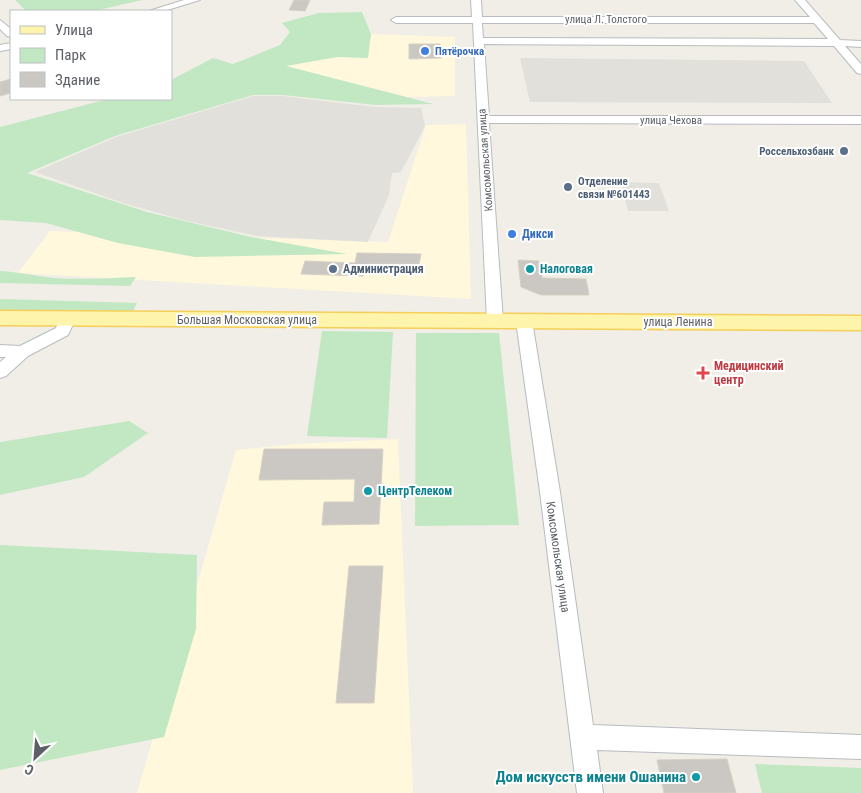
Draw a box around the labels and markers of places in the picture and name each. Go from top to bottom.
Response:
marker: Пятёрочка [419,45,431,57]
place label: Пятёрочка [435,45,484,58]
place label: Россельхозбанк [759,145,834,158]
marker: Россельхозбанк [838,145,850,157]
place label: Отделение связи №601443 [578,175,650,201]
marker: Отделение связи №601443 [562,181,574,193]
place label: Дикси [522,227,553,241]
marker: Дикси [506,228,518,240]
place label: Администрация [343,262,424,276]
place label: Налоговая [540,262,593,276]
marker: Администрация [327,263,339,275]
marker: Налоговая [524,263,536,275]
place label: Медицинский центр [714,359,784,387]
marker: Медицинский центр [696,366,710,380]
place label: ЦентрТелеком [378,484,452,498]
marker: ЦентрТелеком [362,485,374,497]
place label: Дом искусств имени Ошанина [496,768,686,786]
marker: Дом искусств имени Ошанина [690,771,702,783]

